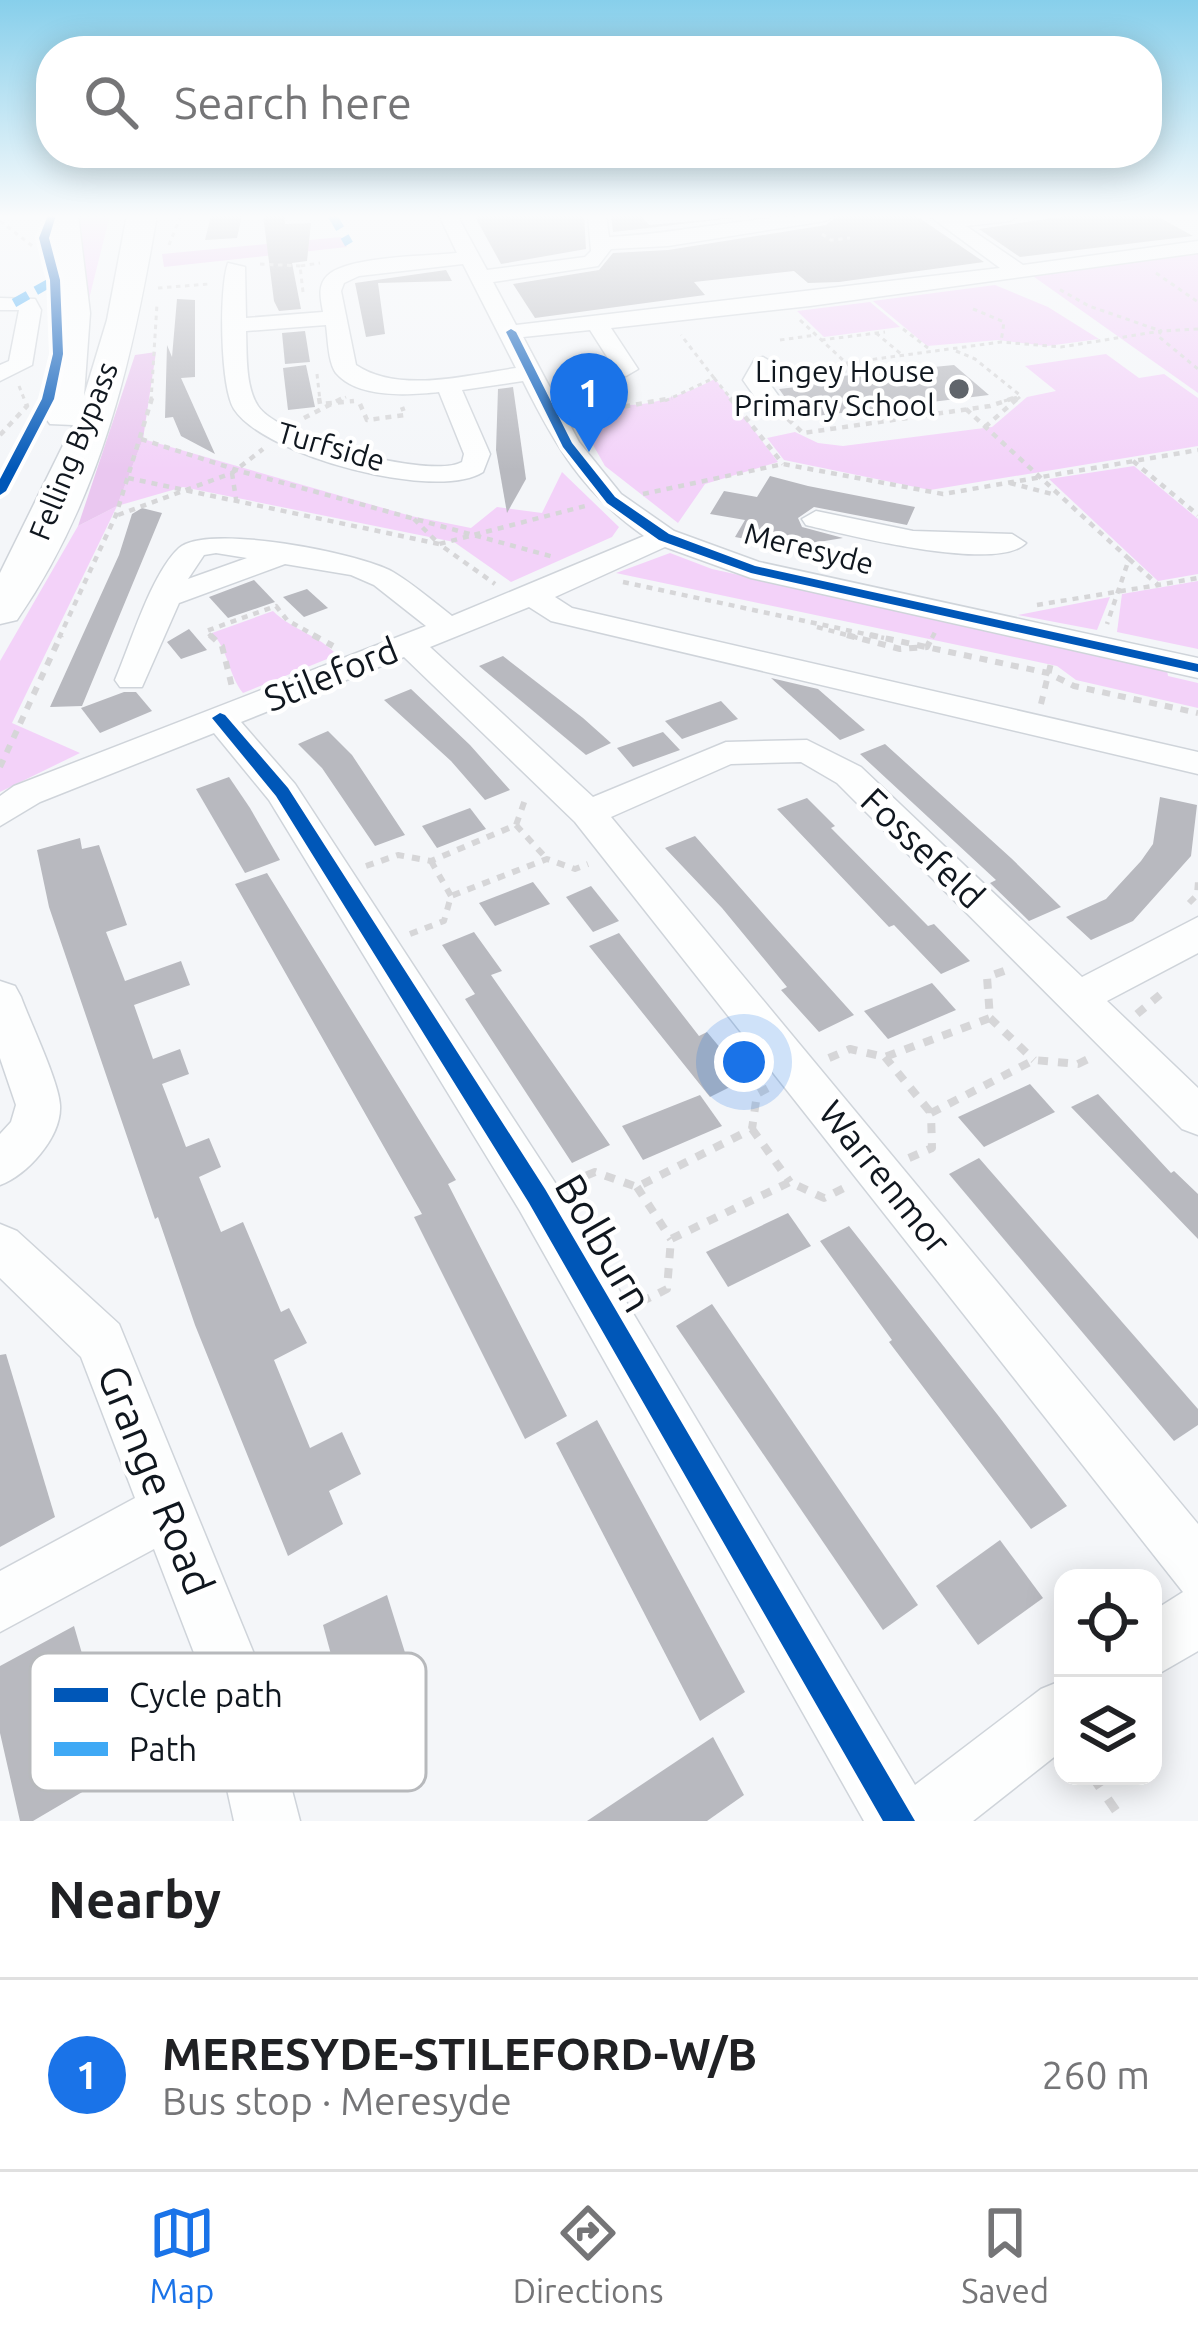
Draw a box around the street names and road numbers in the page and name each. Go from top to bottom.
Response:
street label: Felling Bypass [22,357,124,545]
street label: Turfside [274,415,389,478]
street label: Meresyde [741,516,877,580]
street label: Stileford [258,628,404,719]
street label: Fossefeld [853,779,993,916]
street label: Warrenmor [811,1092,960,1262]
street label: Bolburn [546,1166,662,1320]
street label: Grange Road [89,1358,224,1601]

